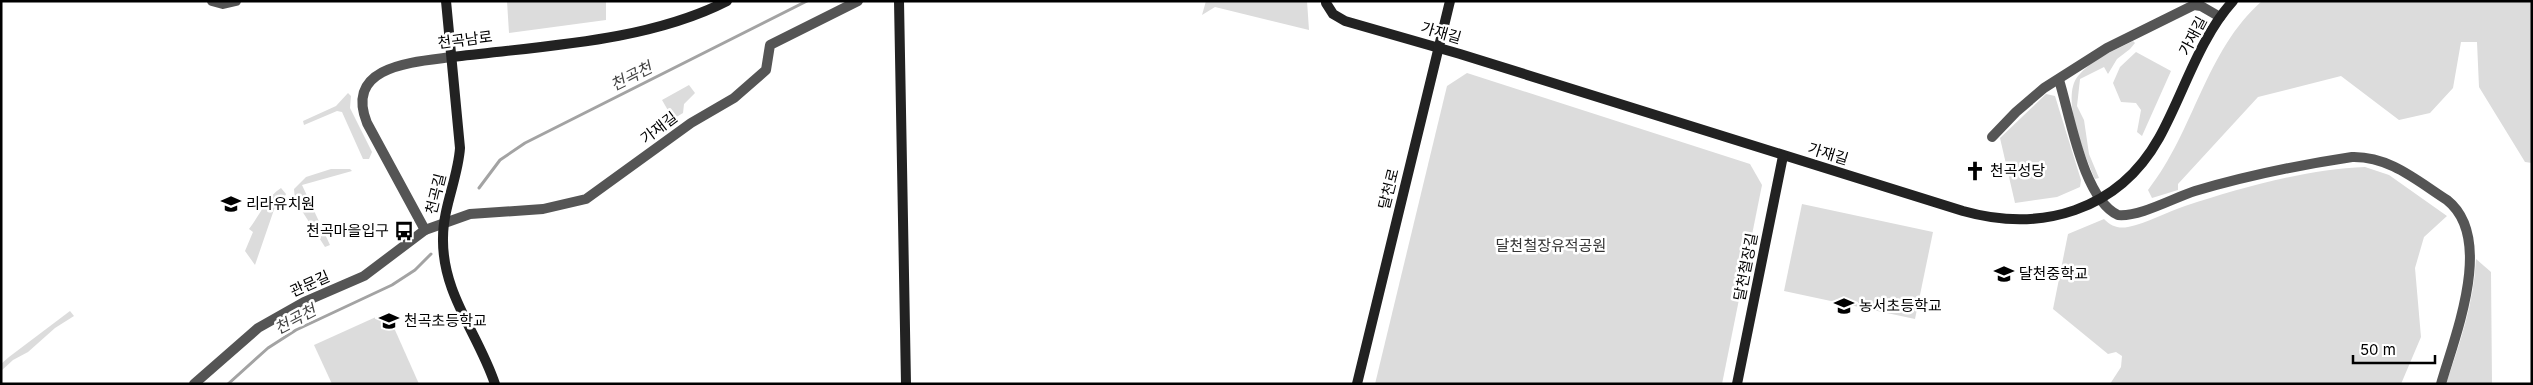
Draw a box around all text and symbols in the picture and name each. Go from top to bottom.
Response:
street label: 가재길 [2174,13,2211,59]
street label: 가재길 [1419,18,1464,47]
street label: 천곡남로 [436,27,493,52]
water label: 천곡천 [607,56,657,95]
street label: 가재길 [636,108,681,148]
street label: 가재길 [1806,138,1851,169]
church icon: 천곡성당 [1964,160,1986,182]
place label: 천곡성당 [1990,161,2045,180]
street label: 달천로 [1374,166,1403,211]
street label: 천곡길 [421,171,450,216]
school or university icon: 리라유치원 [220,193,242,215]
place label: 리라유치원 [246,194,315,213]
bus stop icon: 천곡마을입구 [393,220,415,242]
place label: 천곡마을입구 [306,221,389,240]
street label: 달천철장길 [1730,231,1761,303]
park label: 달천철장유적공원 [1496,236,1606,255]
school or university icon: 달천중학교 [1993,263,2015,285]
place label: 달천중학교 [2019,264,2088,283]
street label: 관문길 [287,266,333,301]
school or university icon: 농서초등학교 [1833,295,1855,317]
place label: 농서초등학교 [1859,296,1942,315]
water label: 천곡천 [271,299,321,338]
school or university icon: 천곡초등학교 [378,310,400,332]
place label: 천곡초등학교 [404,311,487,330]
scale bar [2353,332,2436,364]
text: 50 m [2360,340,2396,359]

